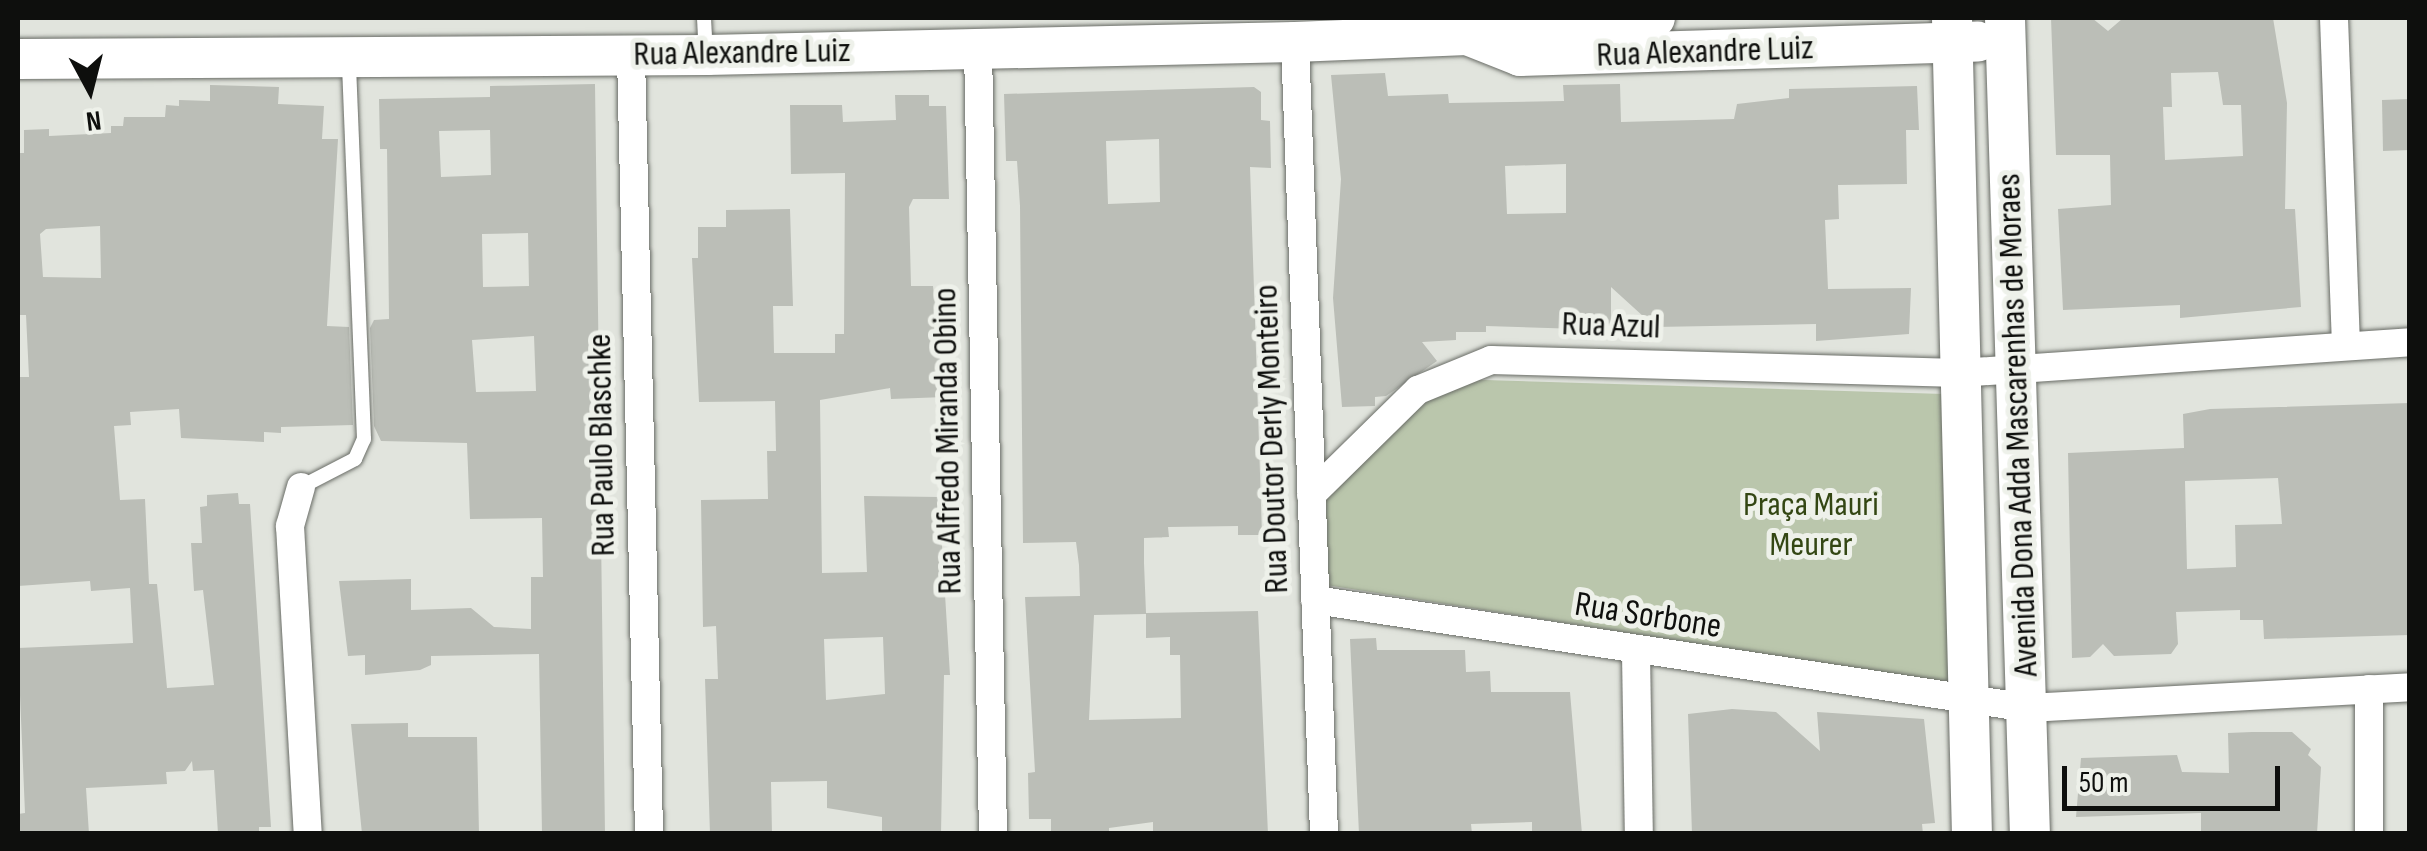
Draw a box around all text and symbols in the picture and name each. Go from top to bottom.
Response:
street label: Rua Alexandre Luiz [1596,27,1814,77]
street label: Rua Alexandre Luiz [633,30,851,76]
north arrow [40,40,140,140]
text: N [84,103,103,138]
street label: Avenida Dona Adda Mascarenhas de Moraes [1988,173,2048,677]
street label: Rua Doutor Derly Monteiro [1246,284,1298,594]
street label: Rua Alfredo Miranda Obino [924,287,972,595]
street label: Rua Azul [1561,303,1661,349]
street label: Rua Paulo Blaschke [579,333,625,557]
park label: Praça Mauri Meurer [1743,484,1879,566]
street label: Rua Sorbone [1572,584,1724,648]
scale bar [2067,746,2284,808]
text: 50 m [2079,765,2128,801]

